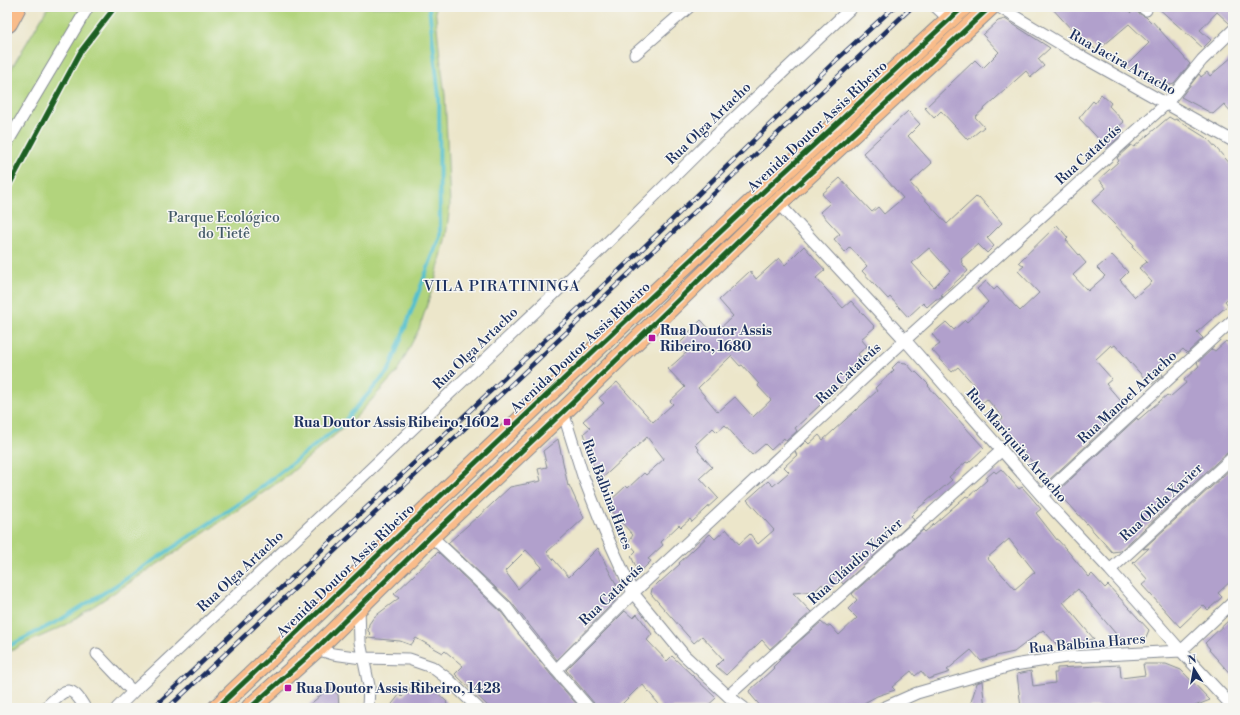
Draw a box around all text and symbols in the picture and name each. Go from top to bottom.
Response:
street label: Rua Jacira Artacho [1066,26,1179,100]
street label: Avenida Doutor Assis Ribeiro [743,57,892,197]
street label: Rua Olga Artacho [662,78,755,169]
street label: Rua Catateús [1052,120,1125,189]
park label: Parque Ecológico do Tietê [168,209,280,243]
district label: VILA PIRATININGA [423,277,580,296]
street label: Avenida Doutor Assis Ribeiro [506,278,655,418]
street label: Rua Olga Artacho [429,303,522,394]
place label: Rua Doutor Assis Ribeiro, 1680 [660,322,772,356]
marker: Rua Doutor Assis Ribeiro, 1680 [647,333,657,343]
street label: Rua Catateús [812,339,885,408]
street label: Rua Manoel Artacho [1074,347,1181,448]
street label: Rua Mariquita Artacho [962,385,1071,507]
place label: Rua Doutor Assis Ribeiro, 1602 [294,414,499,432]
marker: Rua Doutor Assis Ribeiro, 1602 [502,417,512,427]
street label: Rua Balbina Hares [578,436,636,552]
street label: Rua Olida Xavier [1117,460,1207,546]
street label: Avenida Doutor Assis Ribeiro [272,500,419,642]
street label: Rua Cláudio Xavier [805,514,907,609]
street label: Rua Olga Artacho [194,527,288,616]
street label: Rua Catateús [576,560,648,630]
street label: Rua Balbina Hares [1028,630,1146,658]
north arrow [1174,649,1214,689]
text: N [1187,652,1198,668]
place label: Rua Doutor Assis Ribeiro, 1428 [296,680,501,698]
marker: Rua Doutor Assis Ribeiro, 1428 [283,683,293,693]

